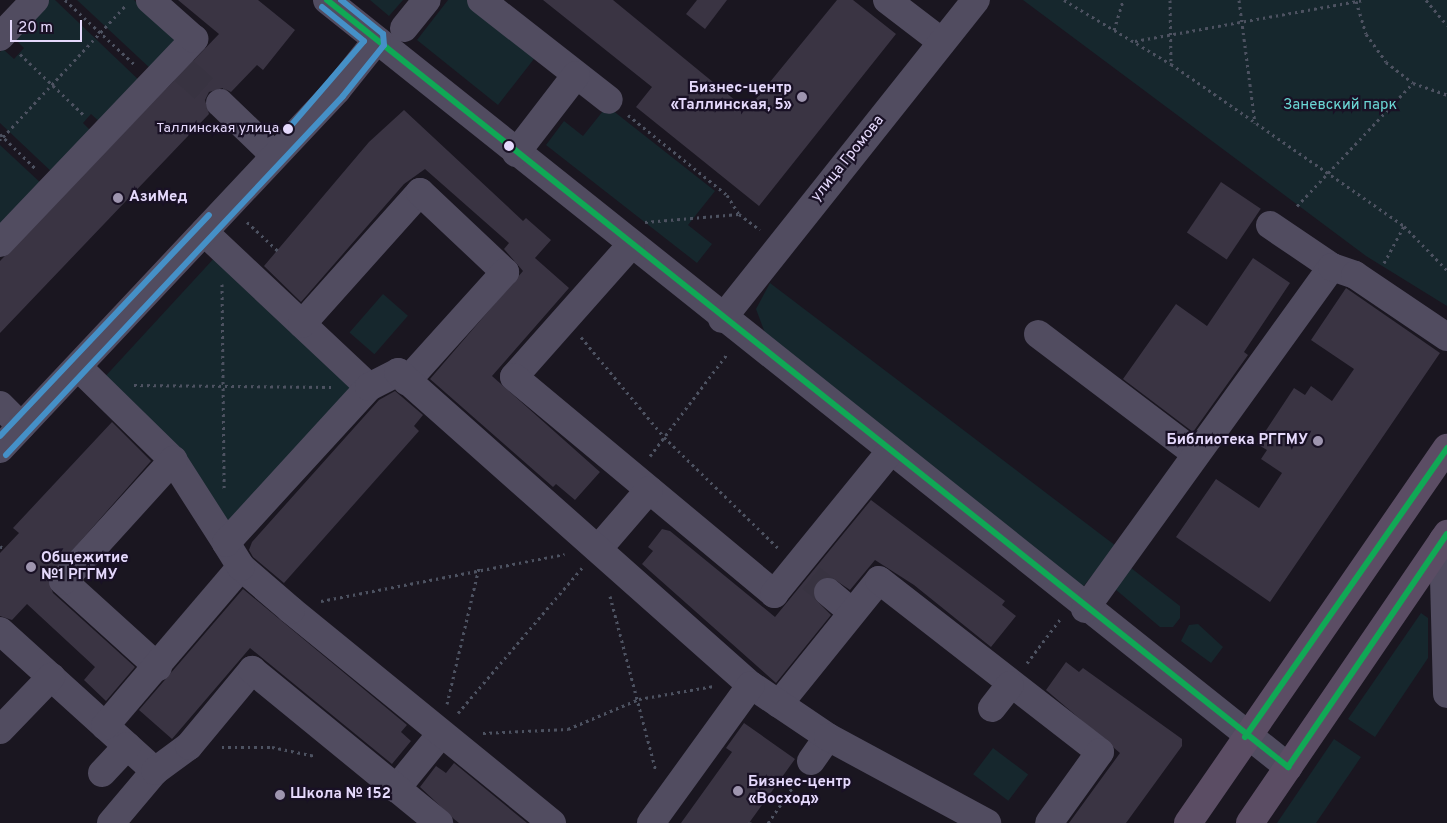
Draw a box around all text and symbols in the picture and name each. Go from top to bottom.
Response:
scale bar [12,10,85,42]
text: 20 m [18,19,53,38]
place label: Бизнес-центр «Таллинская, 5» [670,79,792,114]
marker: Бизнес-центр «Таллинская, 5» [796,91,808,103]
park label: Заневский парк [1283,97,1397,115]
street label: улица Громова [808,112,888,206]
place label: Таллинская улица [156,121,279,137]
marker: Таллинская улица [283,124,293,134]
unlabelled marker [504,141,514,151]
place label: АзиМед [129,189,187,207]
marker: АзиМед [111,191,125,205]
place label: Библиотека РГГМУ [1166,432,1308,450]
marker: Библиотека РГГМУ [1312,435,1324,447]
place label: Общежитие №1 РГГМУ [41,549,129,584]
marker: Общежитие №1 РГГМУ [25,561,37,573]
place label: Бизнес-центр «Восход» [748,773,851,808]
marker: Бизнес-центр «Восход» [732,785,744,797]
place label: Школа № 152 [290,786,391,804]
marker: Школа № 152 [274,789,286,801]

